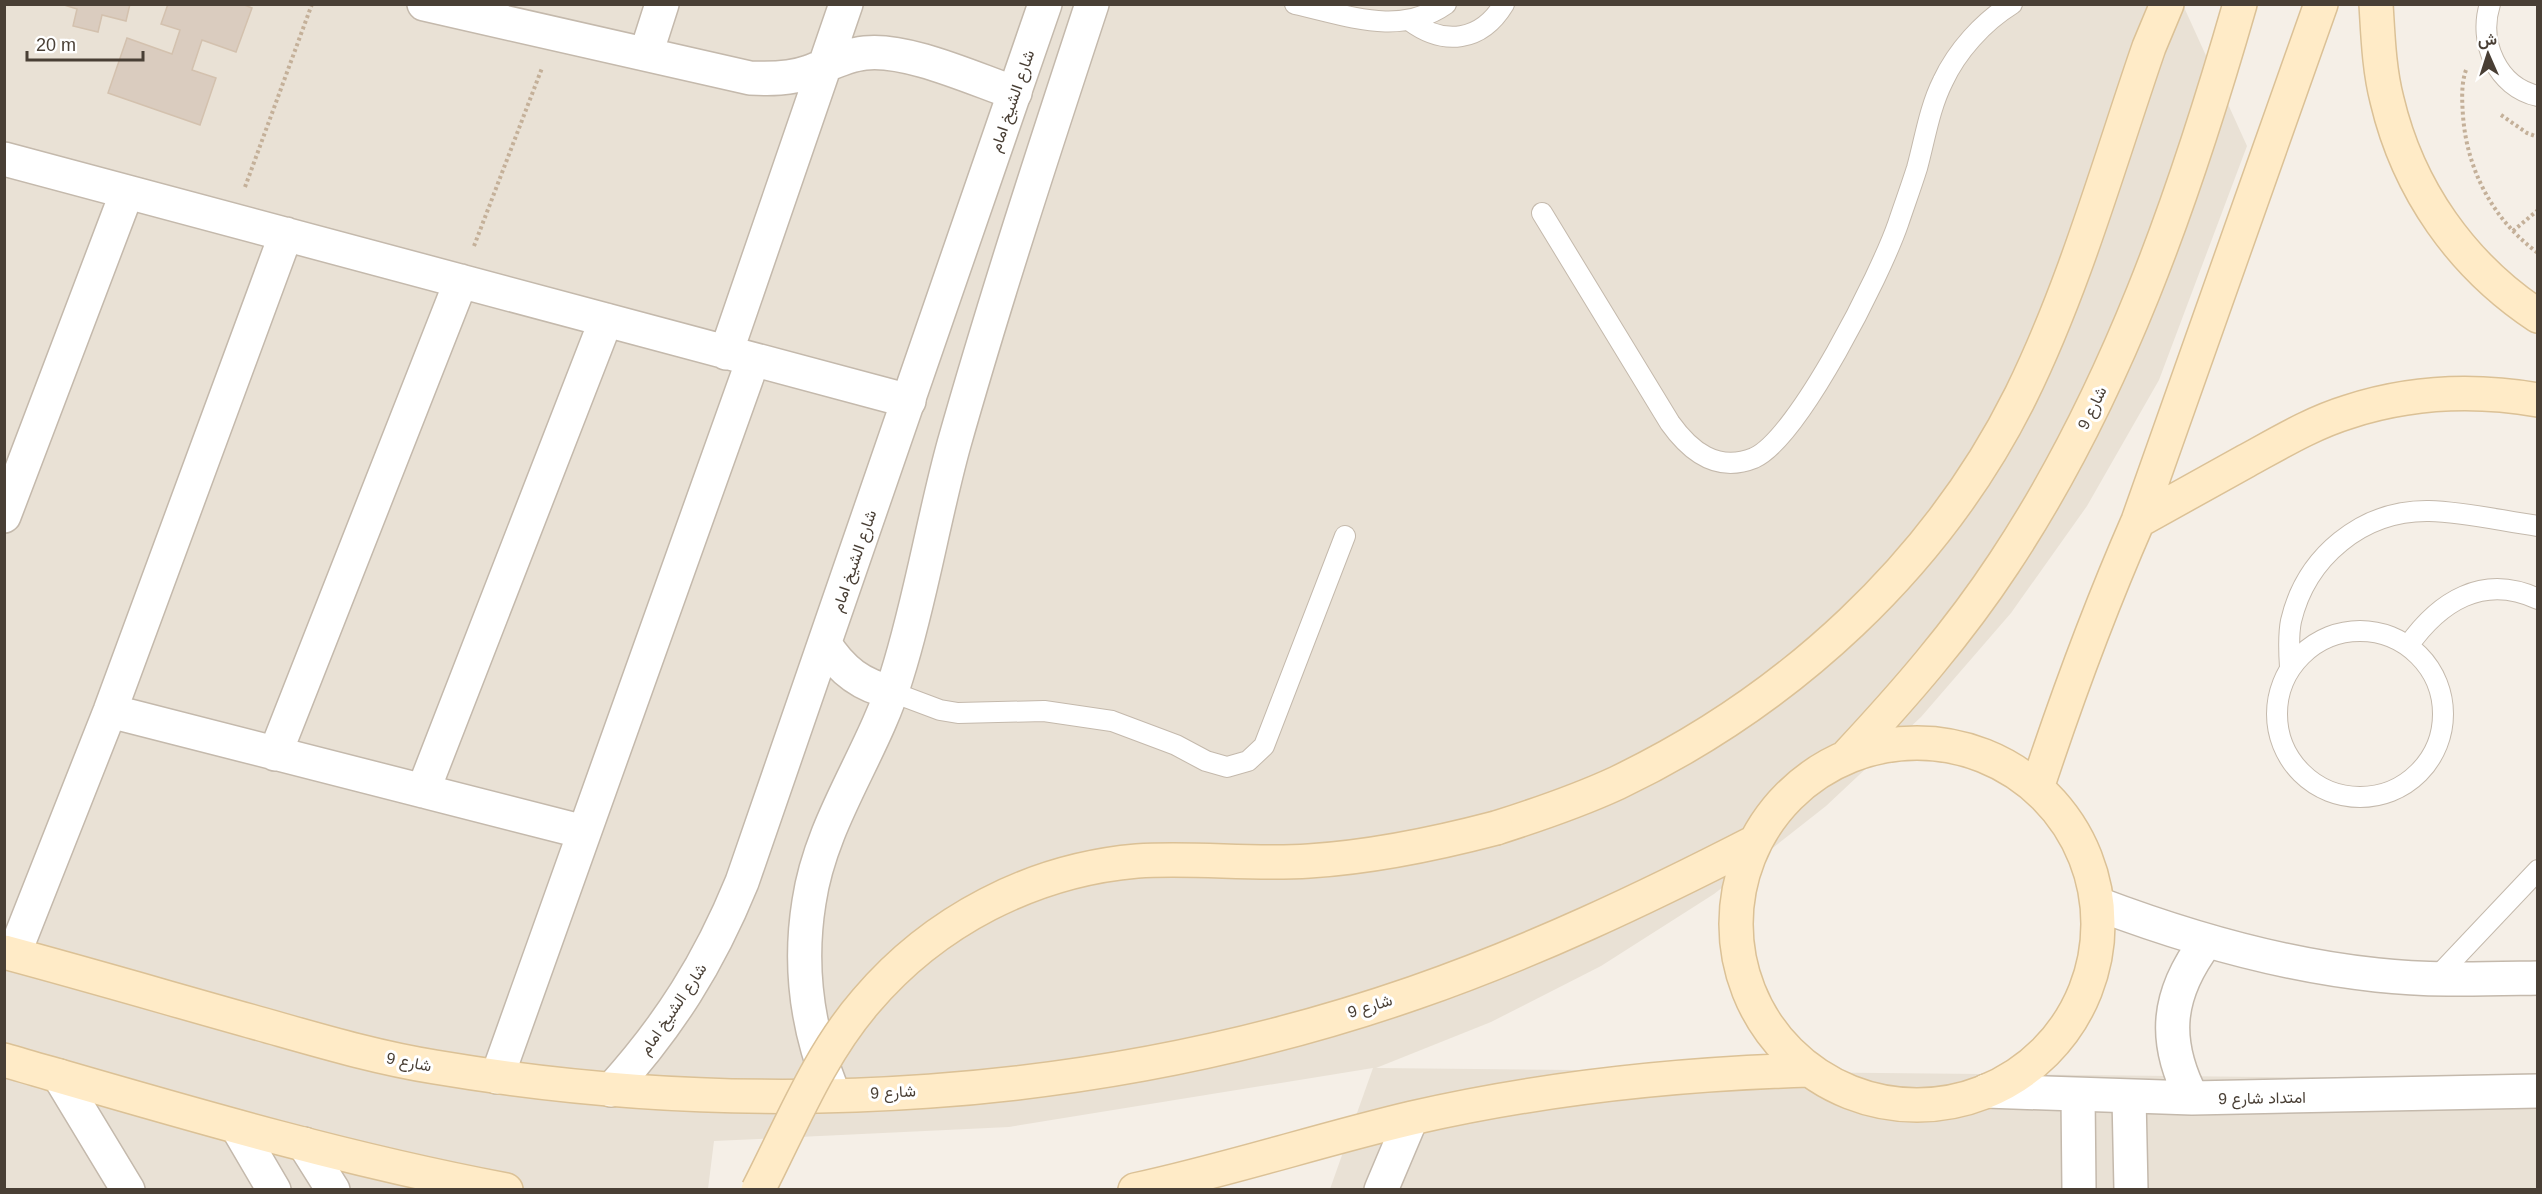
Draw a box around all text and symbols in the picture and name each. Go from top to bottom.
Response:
scale bar [27,24,142,62]
north arrow [2458,24,2518,84]
text: ش [2477,31,2497,50]
text: 20 m [36,35,76,55]
street label: شارع الشيخ امام [987,48,1040,155]
street label: شارع 9 [2074,384,2112,434]
street label: شارع الشيخ امام [829,508,882,615]
street label: شارع الشيخ امام [636,960,712,1060]
street label: شارع 9 [1346,991,1395,1024]
street label: شارع 9 [384,1049,433,1078]
street label: شارع 9 [870,1082,916,1105]
street label: امتداد شارع 9 [2218,1089,2306,1110]

